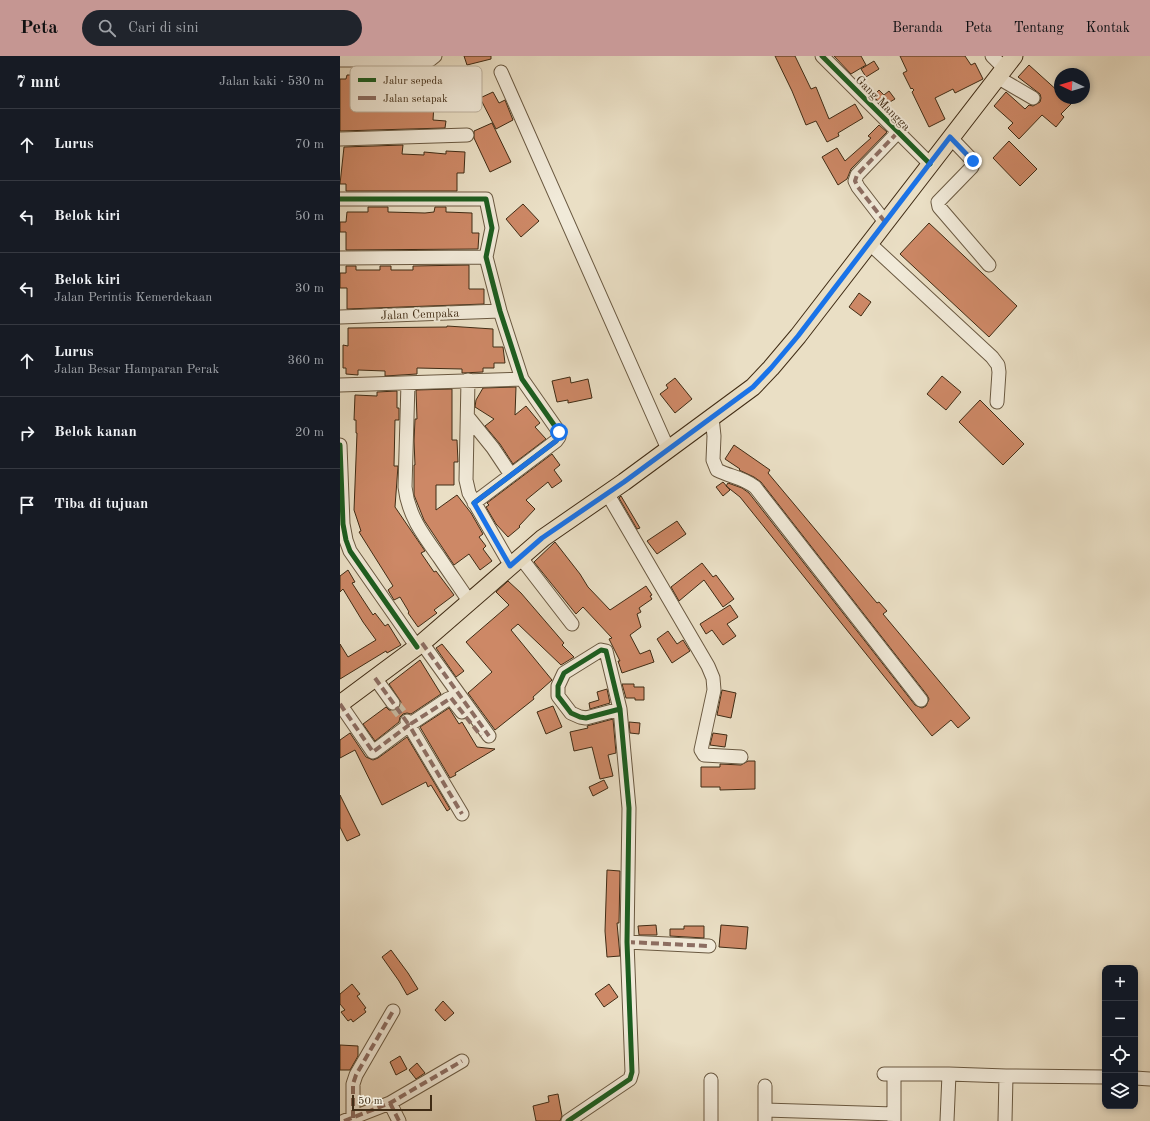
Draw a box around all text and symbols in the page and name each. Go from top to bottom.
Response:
search box [82,10,362,46]
icon: search [96,17,118,39]
text: Peta [20,19,58,38]
text: Cari di sini [128,21,199,36]
text: Beranda [892,21,943,35]
text: Peta [965,21,992,35]
text: Tentang [1014,21,1064,35]
text: Kontak [1086,21,1130,35]
legend [350,66,482,112]
north arrow [1054,68,1090,104]
text: 7 mnt [16,74,60,91]
street label: Gang Mangga [853,74,912,134]
text: Jalan kaki · 530 m [219,75,324,88]
text: Jalur sepeda [383,76,443,87]
text: Jalan setapak [383,94,448,105]
icon: ahead [16,134,38,156]
text: Lurus [54,137,94,152]
text: 70 m [295,138,324,151]
route end [964,152,982,170]
icon: left [16,206,38,228]
text: Belok kiri [54,209,120,224]
text: 50 m [295,210,324,223]
text: Belok kiri [54,273,120,288]
icon: left [16,278,38,300]
text: 30 m [295,282,324,295]
text: Jalan Perintis Kemerdekaan [54,291,212,304]
street label: Jalan Cempaka [380,308,460,322]
text: Lurus [54,345,94,360]
icon: ahead [16,350,38,372]
text: 360 m [287,354,324,367]
text: Jalan Besar Hamparan Perak [54,363,219,376]
icon: right [16,422,38,444]
route start [550,423,568,441]
text: Belok kanan [54,425,137,440]
text: 20 m [295,426,324,439]
icon: arrive [16,494,38,516]
text: Tiba di tujuan [54,497,148,512]
map controls [1102,965,1138,1109]
button: + [1102,965,1138,1001]
button: − [1102,1001,1138,1037]
button: locate [1102,1037,1138,1073]
button: layers [1102,1073,1138,1109]
scale bar [352,1093,432,1112]
text: 50 m [358,1096,383,1107]

